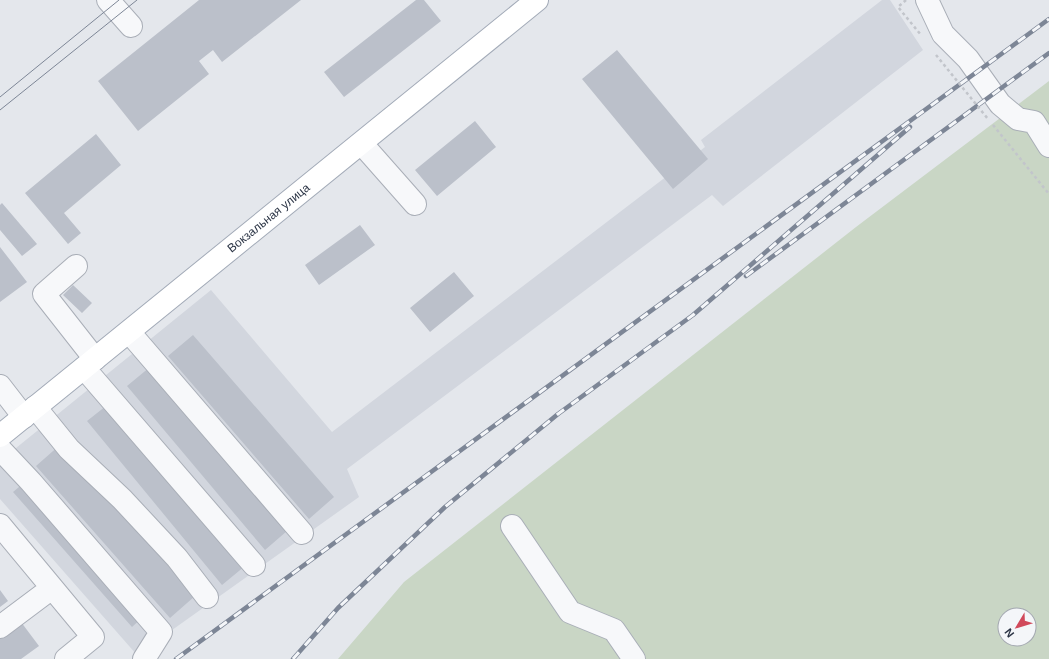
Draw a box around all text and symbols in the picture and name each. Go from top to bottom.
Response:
street label: Вокзальная улица [225,180,313,255]
north arrow [997,607,1037,647]
text: N [1002,626,1016,640]

